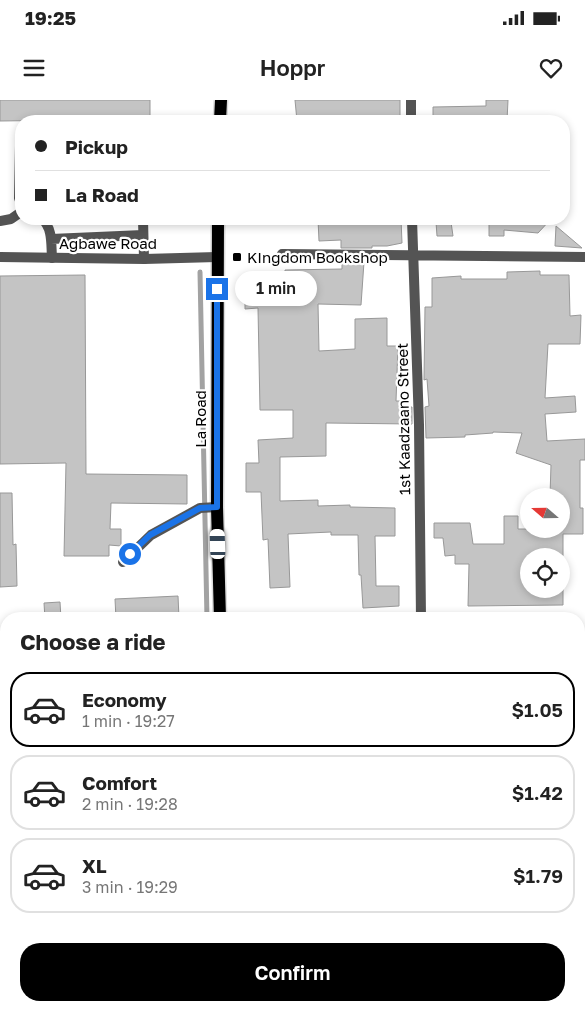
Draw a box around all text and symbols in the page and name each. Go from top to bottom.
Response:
text: 19:25 [25,6,76,29]
icon: menu [20,54,48,82]
text: Hoppr [260,54,325,81]
icon: heart [537,54,565,82]
text: Pickup [65,135,128,158]
text: La Road [65,183,139,206]
street label: Agbawe Road [59,234,157,252]
place label: KIngdom Bookshop [247,248,388,266]
marker: KIngdom Bookshop [231,251,243,263]
callout: 1 min [234,272,317,306]
route end [206,278,228,300]
text: 1 min [256,278,296,298]
street label: 1st Kaadzaano Street [393,343,413,495]
street label: La Road [191,390,209,448]
north arrow [520,488,570,538]
map controls [520,488,570,598]
car [209,529,226,559]
route start [119,543,141,565]
button: locate [520,548,570,598]
text: Choose a ride [20,628,166,655]
icon: car [22,687,67,732]
text: Economy [82,688,167,711]
text: $1.05 [511,698,563,721]
text: 1 min · 19:27 [82,711,175,731]
icon: car [22,770,67,815]
text: Comfort [82,771,157,794]
text: $1.42 [512,781,563,804]
text: 2 min · 19:28 [82,794,178,814]
icon: car [22,853,67,898]
text: XL [82,854,107,877]
text: $1.79 [513,864,563,887]
text: 3 min · 19:29 [82,877,178,897]
button: Confirm [20,943,565,1001]

